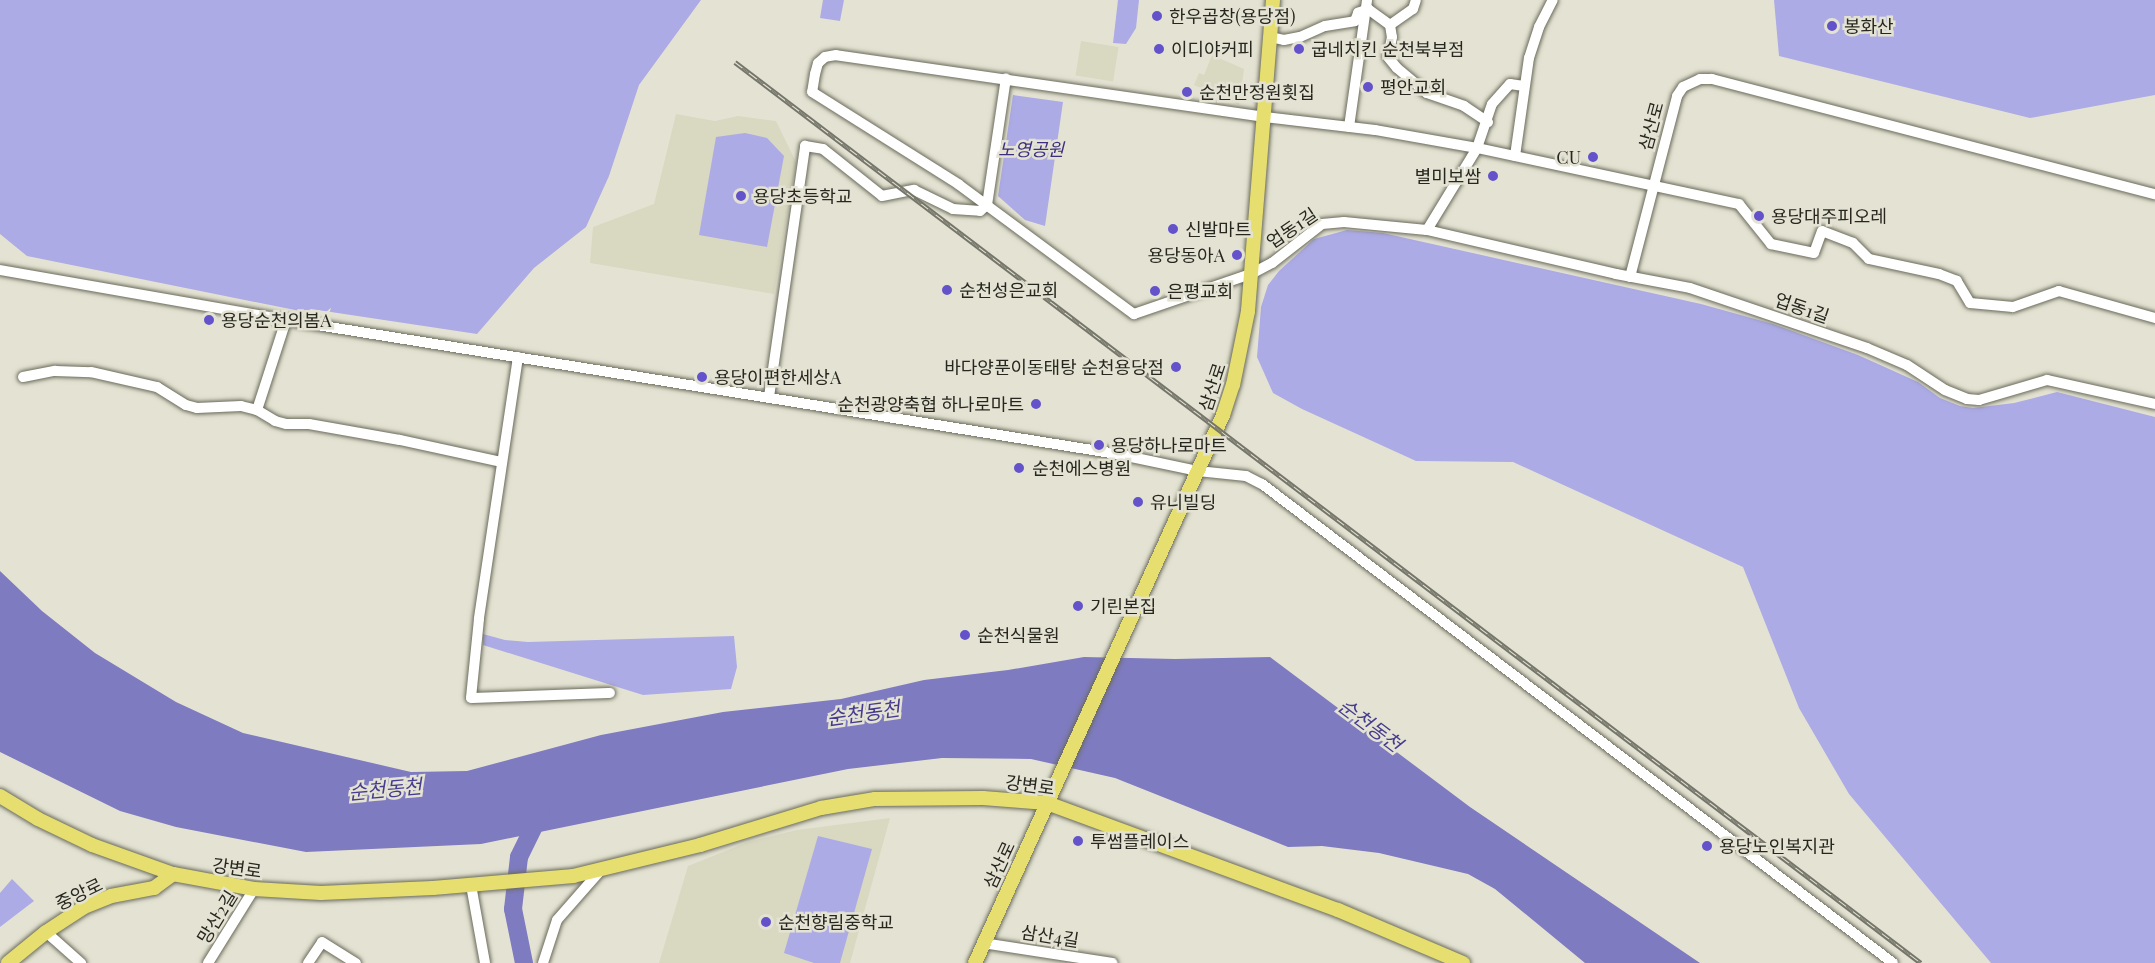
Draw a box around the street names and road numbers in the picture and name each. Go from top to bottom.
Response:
street label: 삼산로 [1634,99,1668,153]
street label: 업동1길 [1263,203,1321,253]
street label: 업동1길 [1772,289,1832,327]
street label: 삼산로 [1194,360,1230,414]
street label: 강변로 [1004,771,1056,799]
street label: 삼산로 [979,838,1019,892]
street label: 강변로 [211,854,263,882]
street label: 중앙로 [52,873,106,915]
street label: 망산2길 [192,887,242,947]
street label: 삼산4길 [1019,921,1081,951]

